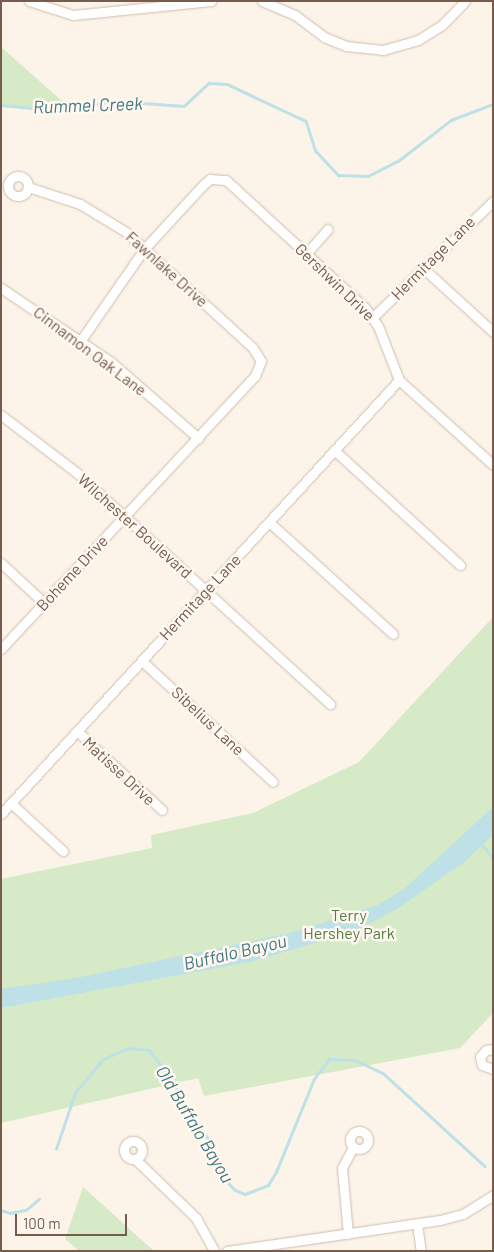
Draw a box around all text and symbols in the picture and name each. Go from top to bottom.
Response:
water label: Rummel Creek [33,92,143,118]
street label: Hermitage Lane [387,212,479,304]
street label: Fawnlake Drive [122,227,212,311]
street label: Gershwin Drive [291,239,379,325]
street label: Cinnamon Oak Lane [30,302,150,400]
street label: Wilchester Boulevard [74,470,196,582]
street label: Boheme Drive [32,531,112,615]
street label: Hermitage Lane [155,550,245,644]
street label: Sibelius Lane [168,683,248,759]
street label: Matisse Drive [79,733,159,809]
park label: Terry Hershey Park [303,905,395,943]
water label: Buffalo Bayou [181,930,289,974]
water label: Old Buffalo Bayou [152,1061,238,1187]
scale bar [18,1204,130,1236]
text: 100 m [23,1214,61,1232]

